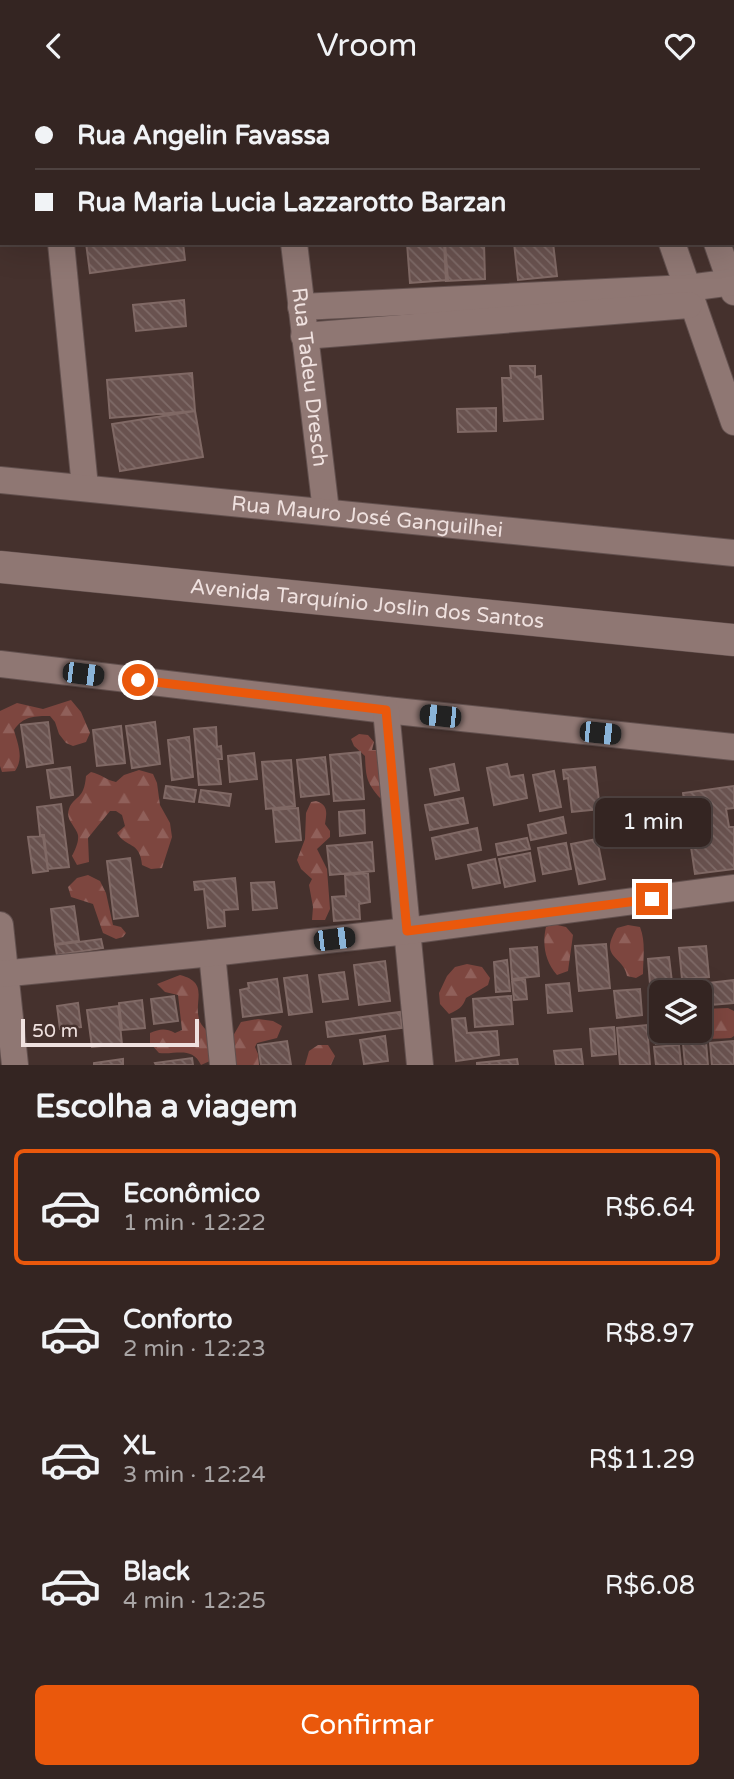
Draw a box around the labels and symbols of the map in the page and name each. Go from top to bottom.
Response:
street label: Rua Tadeu Dresch [286,286,333,468]
street label: Rua Mauro José Ganguilhei [230,491,504,543]
street label: Avenida Tarquínio Joslin dos Santos [189,574,545,634]
car [61,661,106,687]
route start [122,664,154,696]
car [419,703,462,729]
car [579,720,622,746]
callout: 1 min [594,797,710,847]
route end [636,883,668,915]
car [312,926,357,952]
scale bar [21,1016,200,1048]

